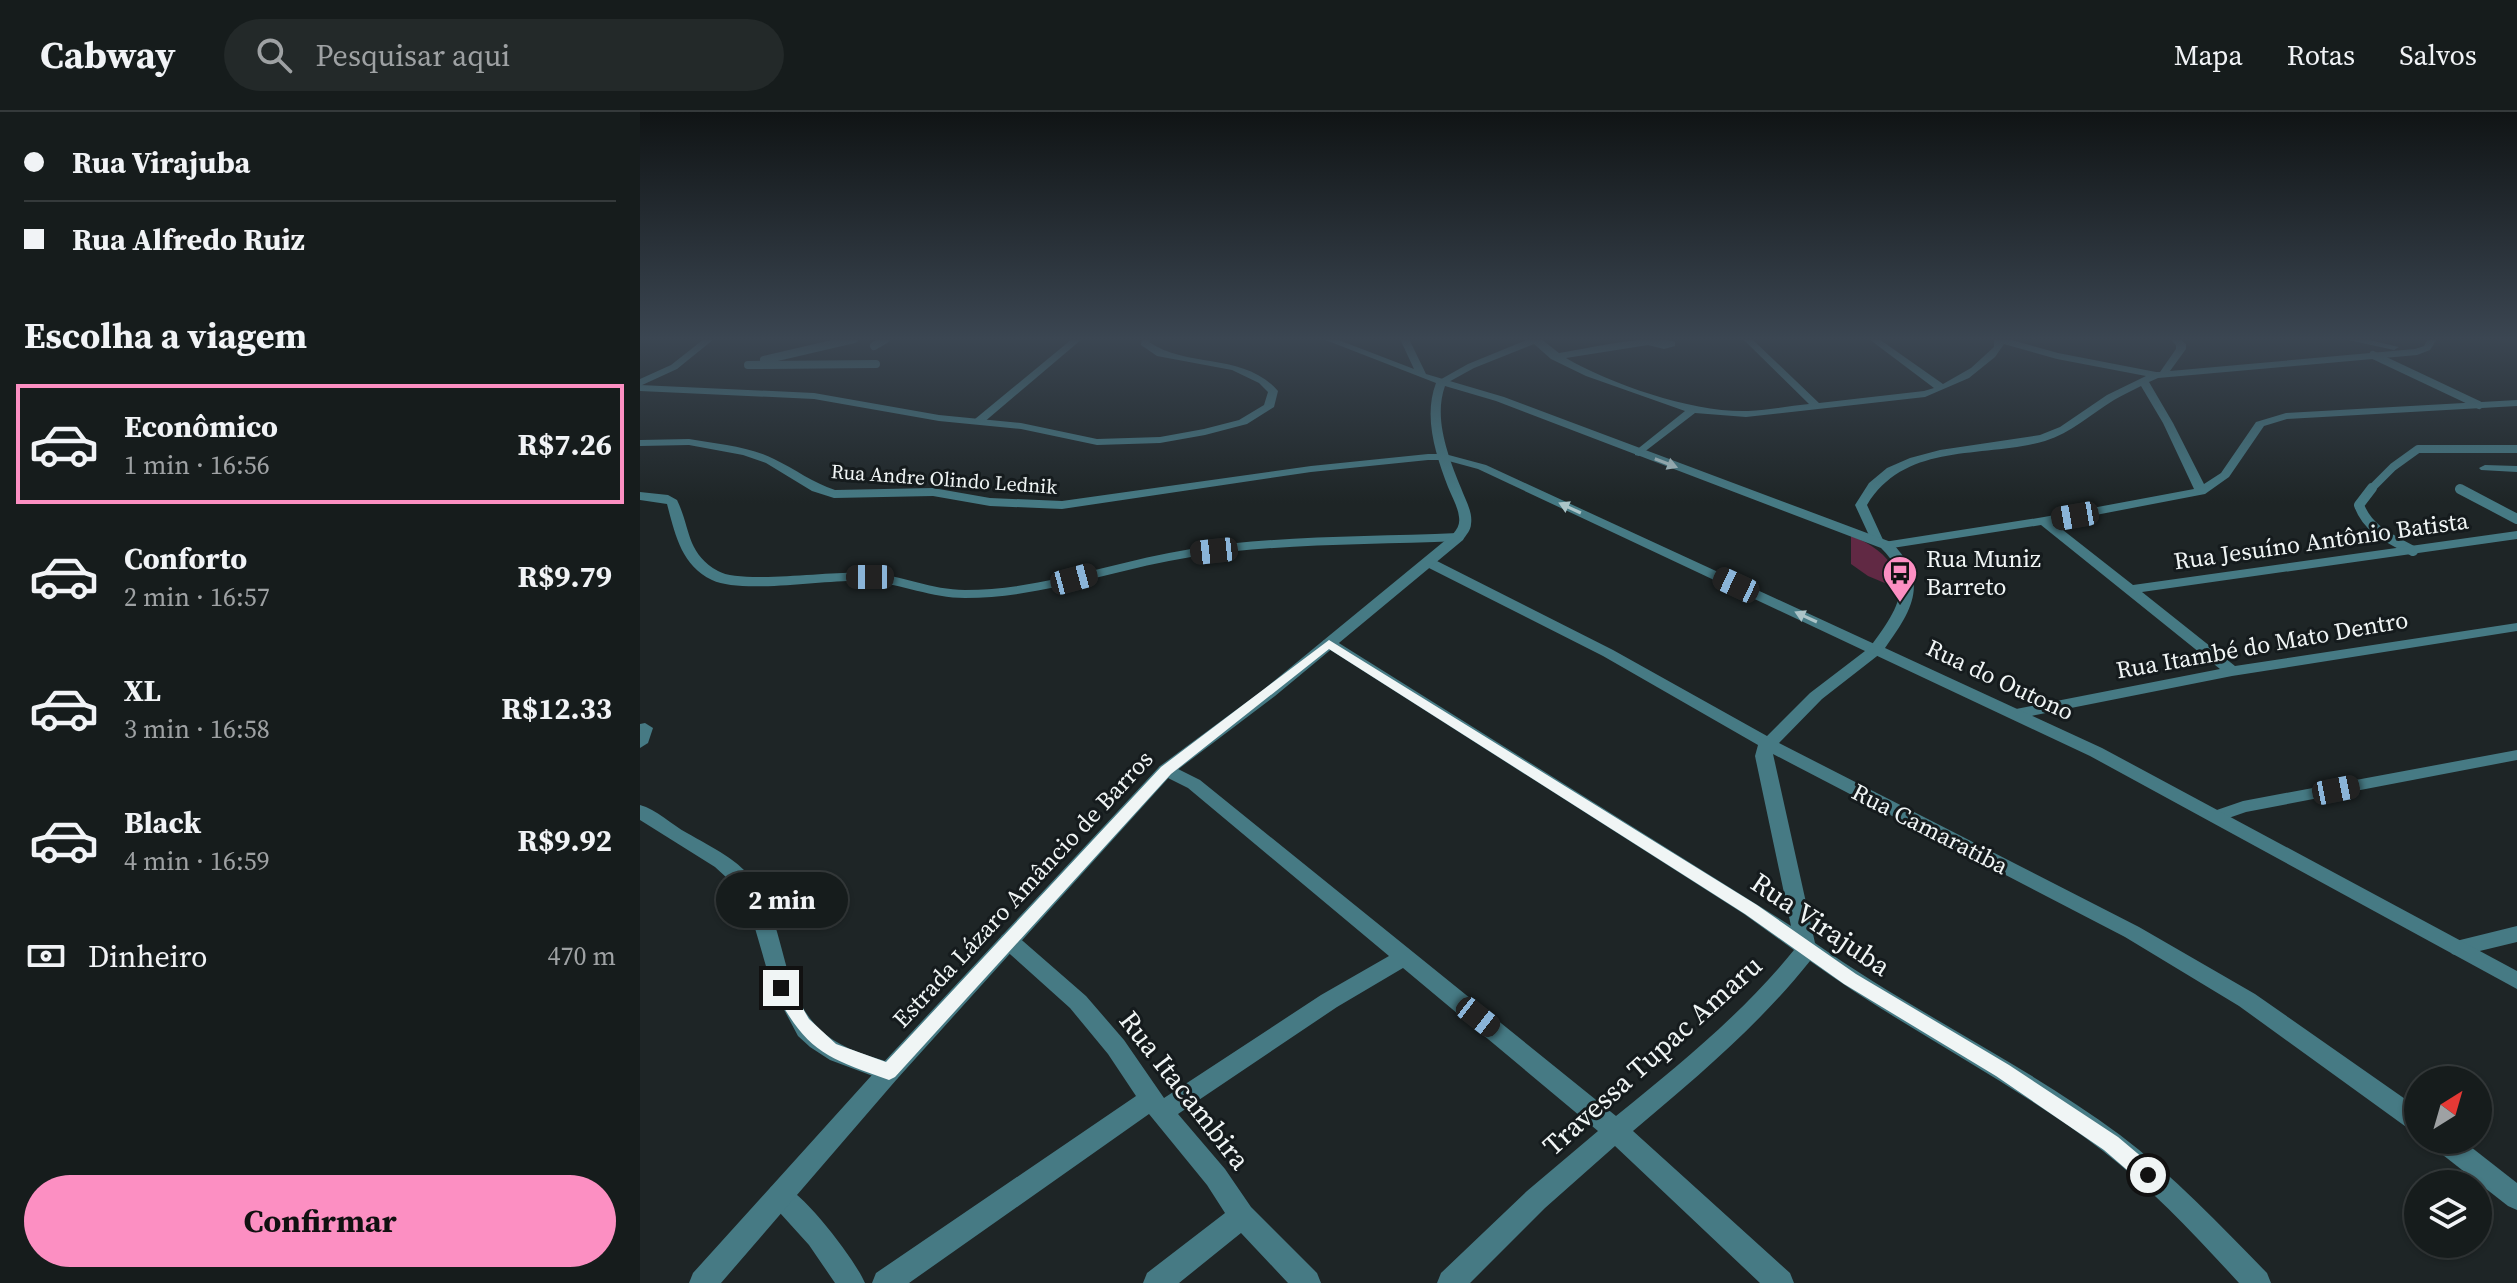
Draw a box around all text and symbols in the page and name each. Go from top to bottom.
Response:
search box [224,19,784,91]
text: Cabway [40,29,176,81]
icon: search [252,33,296,77]
text: Pesquisar aqui [316,35,510,76]
text: Mapa [2174,36,2243,74]
text: Rotas [2287,36,2355,74]
text: Salvos [2399,36,2477,74]
text: Rua Virajuba [72,142,250,183]
text: Rua Alfredo Ruiz [72,219,305,260]
text: Escolha a viagem [24,311,307,360]
text: Econômico [124,406,278,447]
icon: car [28,408,100,480]
text: R$7.26 [517,424,612,465]
text: 1 min · 16:56 [124,447,270,483]
street label: Rua Andre Olindo Lednik [830,457,1058,501]
one-way arrow [1654,457,1678,470]
car [2049,500,2101,532]
one-way arrow [1558,501,1581,515]
street label: Rua Jesuíno Antônio Batista [2171,503,2471,578]
car [1189,537,1239,565]
text: Conforto [124,538,247,579]
icon: car [28,540,100,612]
place label: Rua Muniz Barreto [1926,542,2041,603]
bus stop icon: Rua Muniz Barreto [1881,554,1919,604]
text: R$9.79 [517,556,612,597]
car [1048,561,1100,597]
car [1709,564,1763,606]
car [846,565,894,589]
text: 2 min · 16:57 [124,579,270,615]
street label: Rua Itambé do Mato Dentro [2113,603,2411,686]
one-way arrow [1794,610,1817,624]
street label: Rua do Outono [1921,631,2079,728]
text: XL [124,670,161,711]
icon: car [28,672,100,744]
text: R$12.33 [501,688,612,729]
text: 3 min · 16:58 [124,711,270,747]
street label: Estrada Lázaro Amâncio de Barros [885,743,1160,1035]
car [2310,774,2362,806]
street label: Rua Camaratiba [1846,775,2015,882]
text: Black [124,802,201,843]
icon: car [28,804,100,876]
text: R$9.92 [517,820,612,861]
text: 4 min · 16:59 [124,843,270,879]
street label: Rua Virajuba [1744,863,1899,985]
callout: 2 min [715,872,847,928]
text: 2 min [748,882,816,918]
icon: cash [24,934,68,978]
text: Dinheiro [88,936,208,977]
text: 470 m [548,938,616,974]
street label: Travessa Tupac Amaru [1534,946,1770,1164]
route end [763,970,799,1006]
car [1452,993,1504,1041]
street label: Rua Itacambira [1111,1003,1259,1178]
north arrow [2404,1066,2492,1154]
map controls [2404,1066,2492,1258]
route start [2130,1157,2166,1193]
button: layers [2404,1170,2492,1258]
button: Confirmar [24,1175,616,1267]

